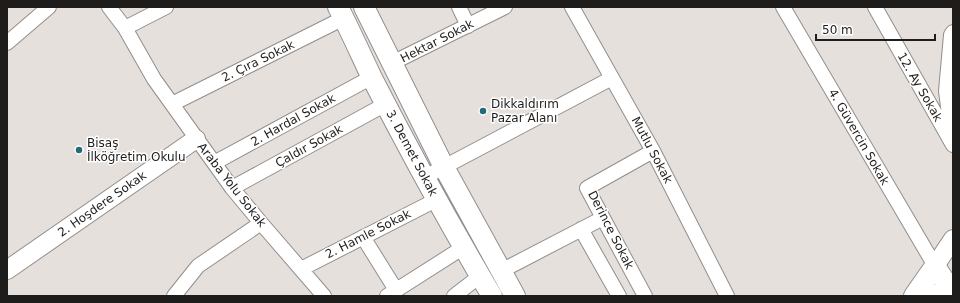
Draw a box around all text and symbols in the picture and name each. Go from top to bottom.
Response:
scale bar [816,16,935,42]
street label: Hektar Sokak [398,17,476,65]
text: 50 m [822,23,853,37]
street label: 2. Çıra Sokak [219,37,297,85]
street label: 12. Ay Sokak [895,50,945,124]
street label: 4. Güvercin Sokak [826,86,892,188]
street label: 2. Hardal Sokak [248,91,338,149]
place label: Dikkaldırım Pazar Alanı [491,97,559,125]
marker: Dikkaldırım Pazar Alanı [478,106,488,116]
street label: 3. Demet Sokak [383,108,441,198]
street label: Mutlu Sokak [629,114,675,186]
street label: Çaldır Sokak [273,122,345,170]
place label: Bisaş İlköğretim Okulu [87,136,186,164]
street label: Araba Yolu Sokak [195,140,269,230]
marker: Bisaş İlköğretim Okulu [74,145,84,155]
street label: 2. Hoşdere Sokak [55,168,149,240]
street label: Derince Sokak [585,188,637,272]
street label: 2. Hamle Sokak [323,206,413,262]

